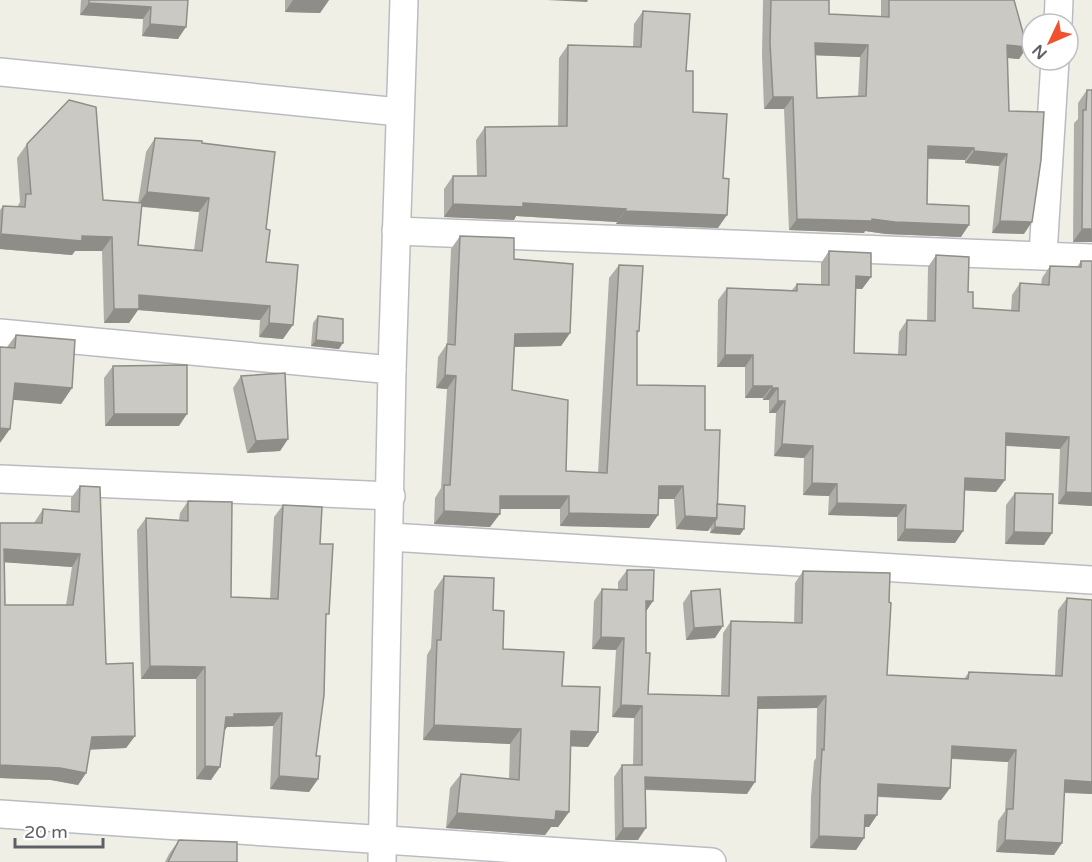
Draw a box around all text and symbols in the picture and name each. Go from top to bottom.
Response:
north arrow [1020,12,1080,72]
text: N [1028,40,1052,63]
scale bar [15,811,104,849]
text: 20 m [24,821,68,843]

